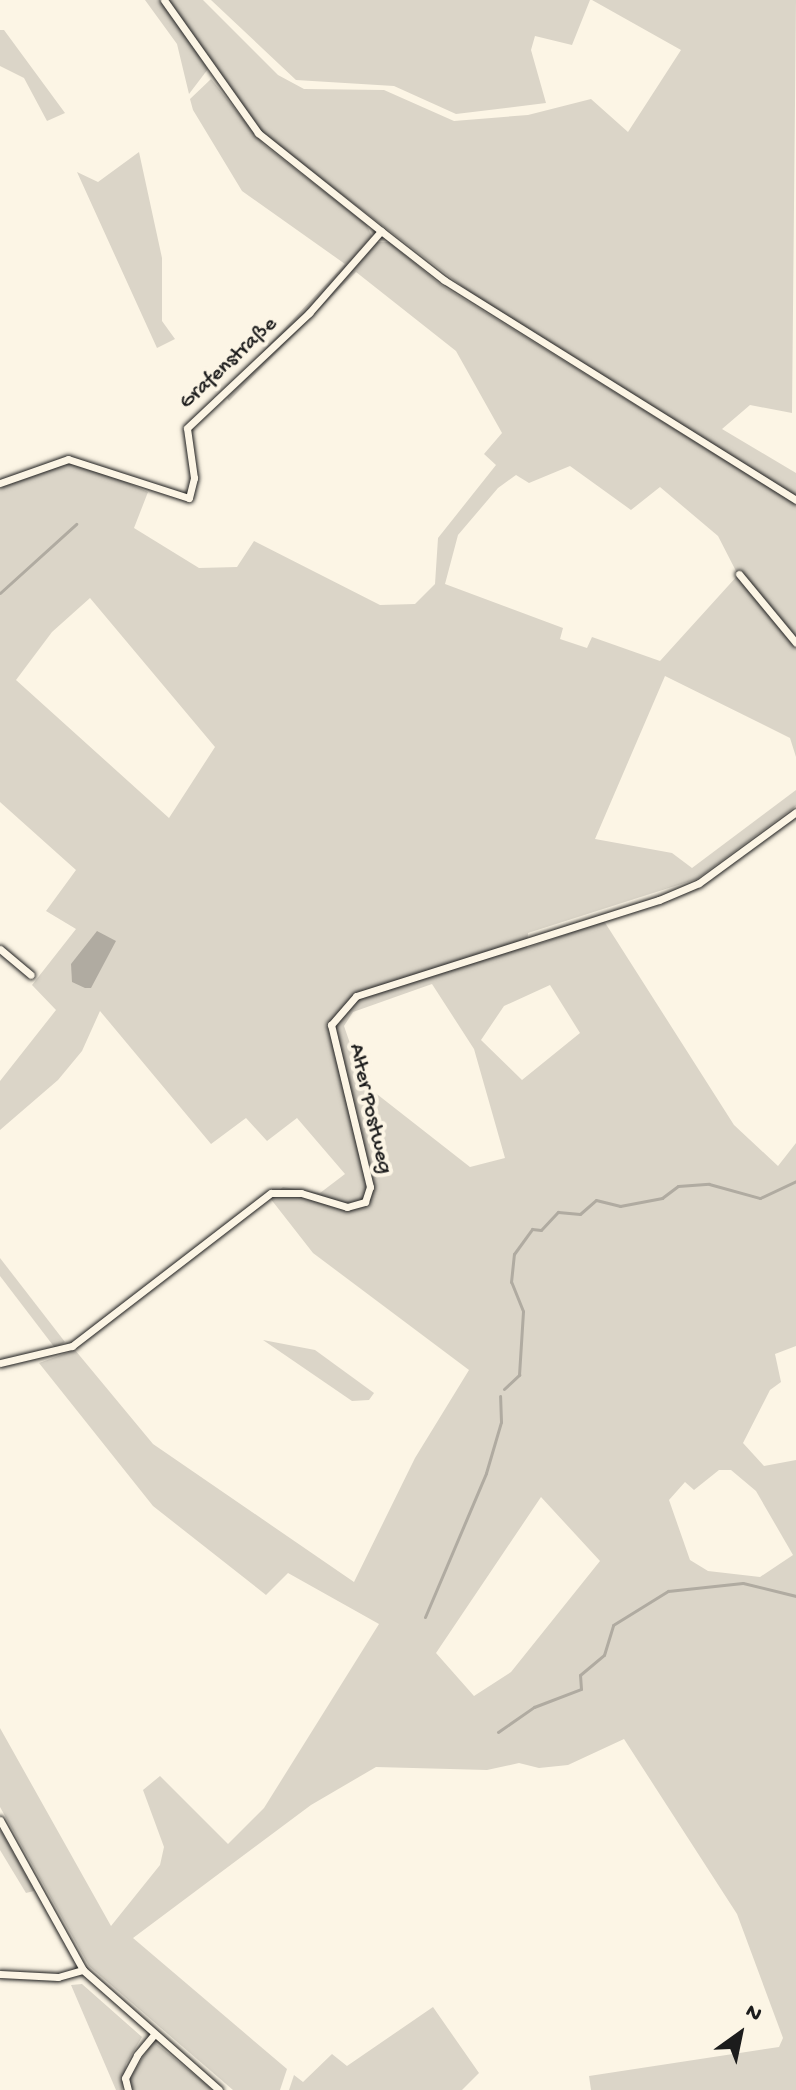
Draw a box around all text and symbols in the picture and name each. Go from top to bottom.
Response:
street label: Grafenstraße [175,312,283,416]
street label: Alter Postweg [341,1041,397,1177]
north arrow [700,1994,780,2074]
text: N [740,1999,766,2029]

